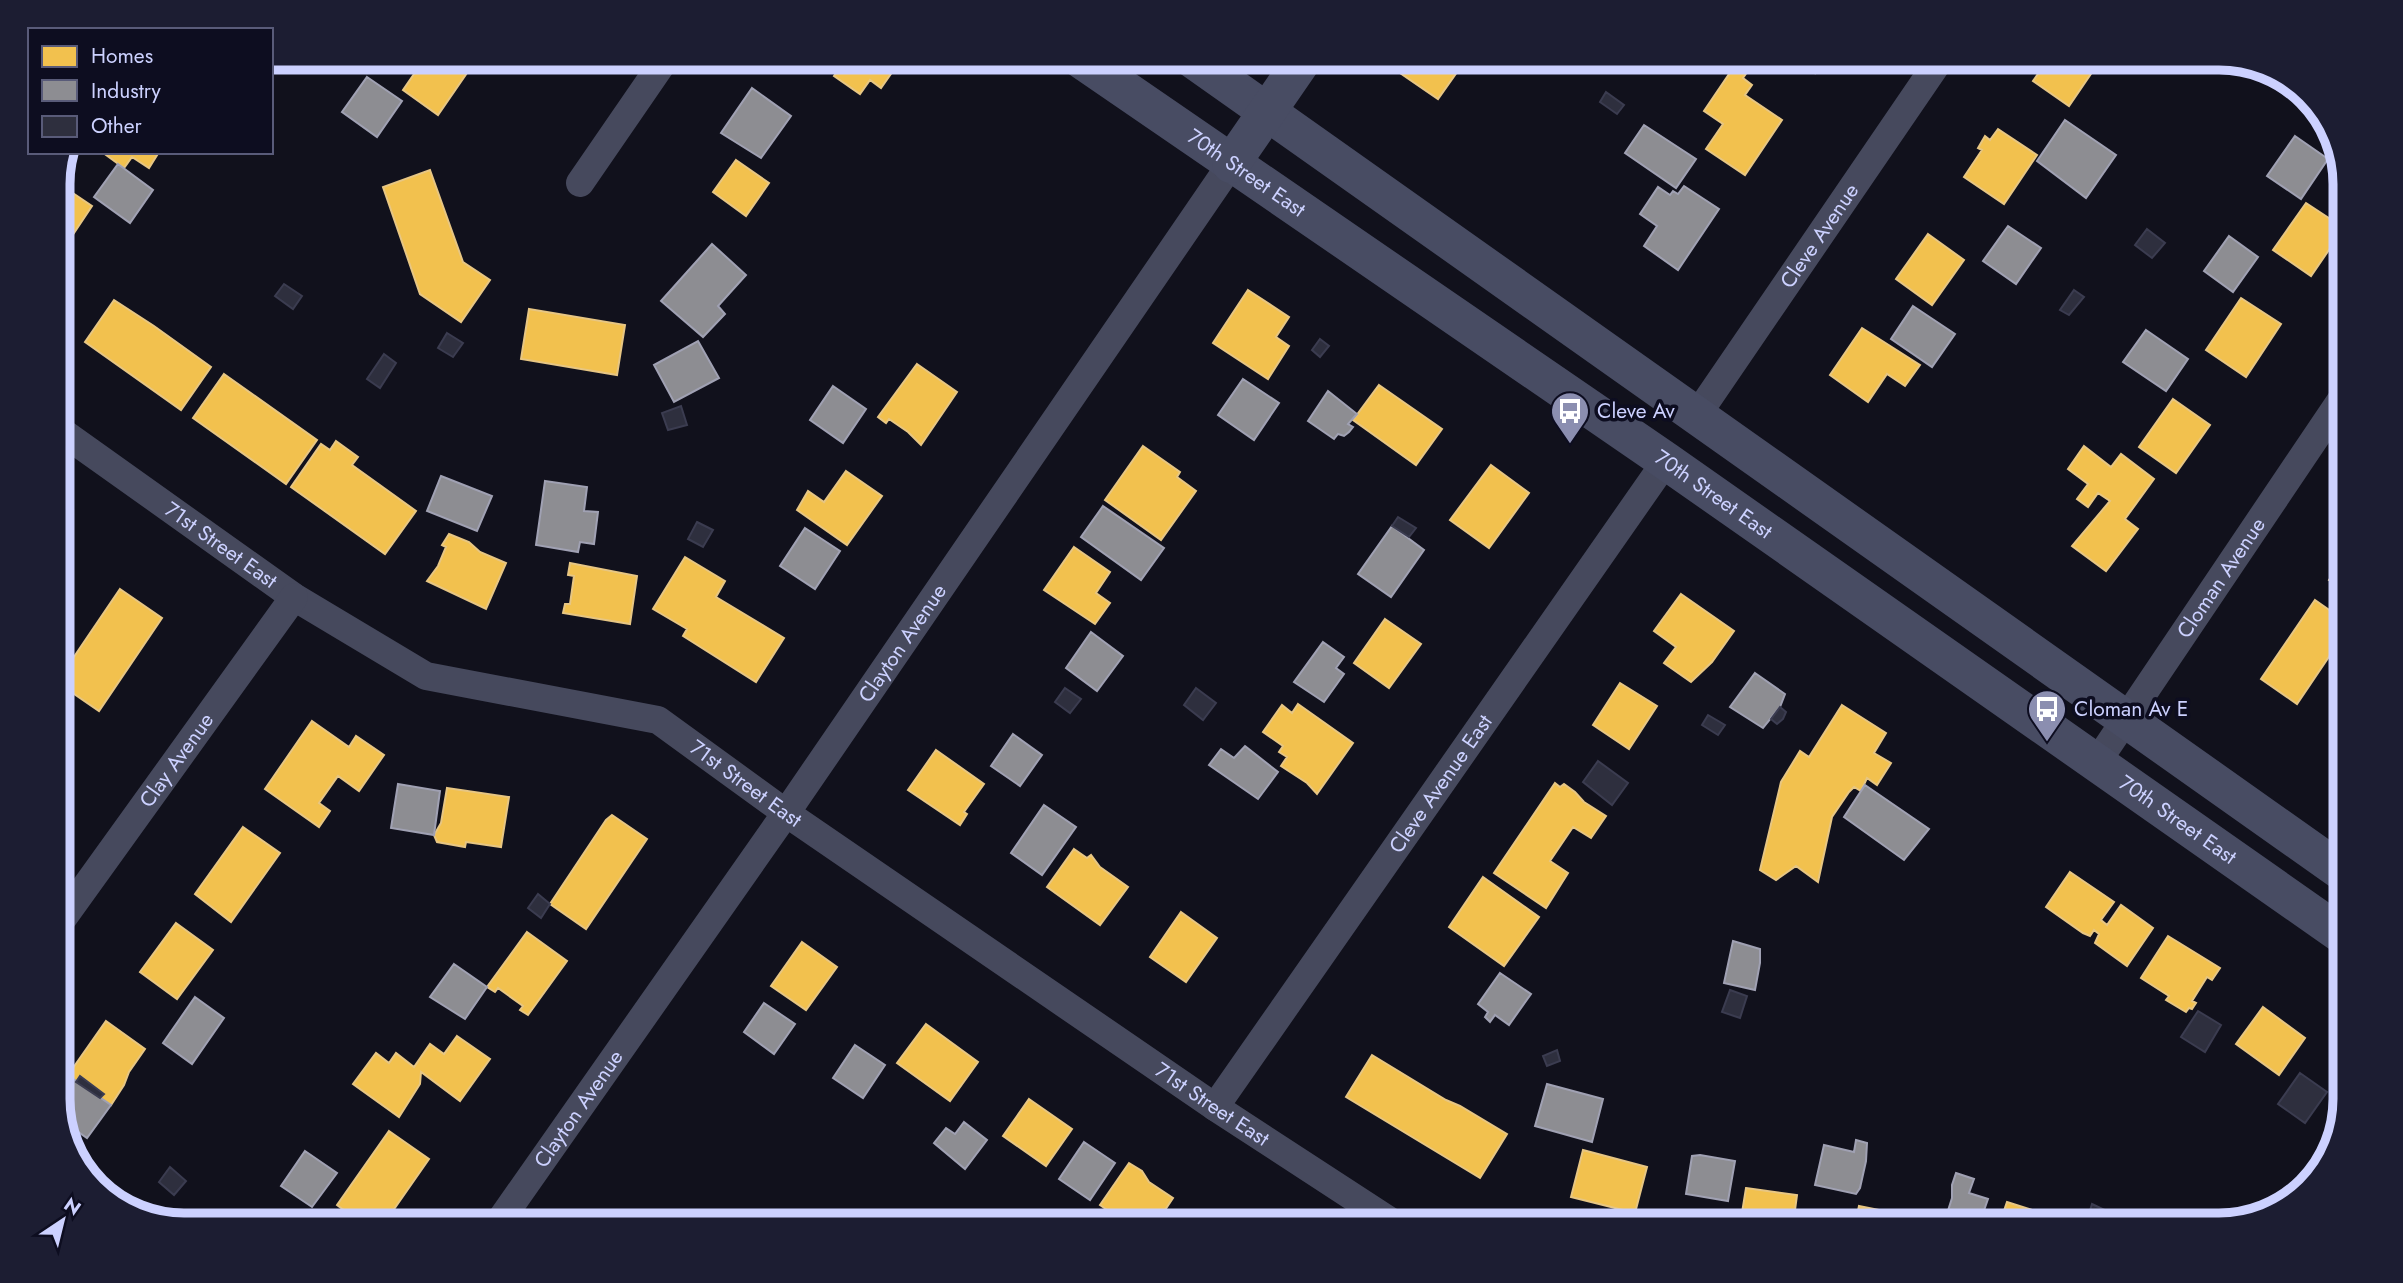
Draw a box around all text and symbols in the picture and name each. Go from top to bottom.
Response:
legend [28,28,273,154]
text: Homes [91,41,153,71]
text: Industry [91,76,162,106]
text: Other [91,111,142,141]
street label: 70th Street East [1181,122,1312,224]
street label: Cleve Avenue [1773,177,1866,294]
bus stop icon: Cleve Av [1549,390,1591,445]
place label: Cleve Av [1597,396,1676,426]
street label: 70th Street East [1649,442,1778,546]
street label: 71st Street East [158,494,283,595]
street label: Cloman Avenue [2170,511,2273,644]
street label: Clayton Avenue [851,578,954,709]
bus stop icon: Cloman Av E [2026,688,2068,743]
place label: Cloman Av E [2074,694,2188,724]
street label: Clay Avenue [132,707,221,814]
street label: Cleve Avenue East [1382,709,1499,859]
street label: 71st Street East [683,733,808,834]
street label: 70th Street East [2113,768,2243,872]
street label: Clayton Avenue [527,1044,630,1174]
street label: 71st Street East [1149,1055,1275,1153]
north arrow [28,1185,98,1255]
text: N [59,1191,86,1222]

